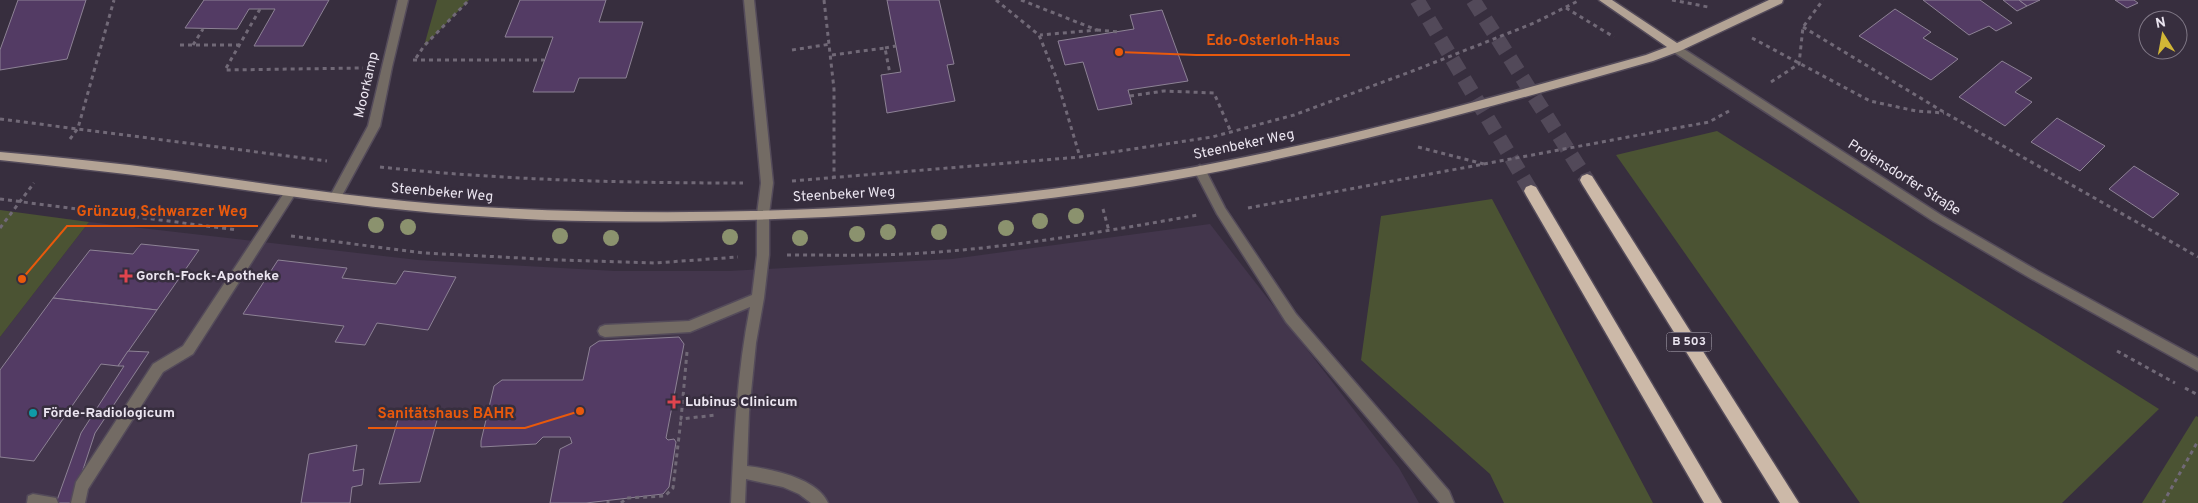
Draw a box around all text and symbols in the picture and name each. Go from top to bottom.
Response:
north arrow [2138,10,2188,60]
text: N [2154,14,2167,33]
callout: Edo-Osterloh-Haus [1196,25,1350,55]
text: Edo-Osterloh-Haus [1206,32,1340,51]
street label: Moorkamp [351,50,383,120]
street label: Steenbeker Weg [1192,126,1296,164]
street label: Projensdorfer Straße [1844,136,1964,220]
street label: Steenbeker Weg [390,180,494,206]
street label: Steenbeker Weg [792,184,896,206]
callout: Grünzug Schwarzer Weg [67,196,258,226]
text: Grünzug Schwarzer Weg [77,203,247,222]
place label: Gorch-Fock-Apotheke [136,268,279,285]
marker: Gorch-Fock-Apotheke [120,270,132,282]
road number: B 503 [1666,332,1712,352]
place label: Lubinus Clinicum [685,394,798,411]
marker: Lubinus Clinicum [667,395,681,409]
callout: Sanitätshaus BAHR [368,398,525,428]
place label: Förde-Radiologicum [43,405,175,422]
text: Sanitätshaus BAHR [377,405,515,424]
marker: Förde-Radiologicum [27,407,39,419]

